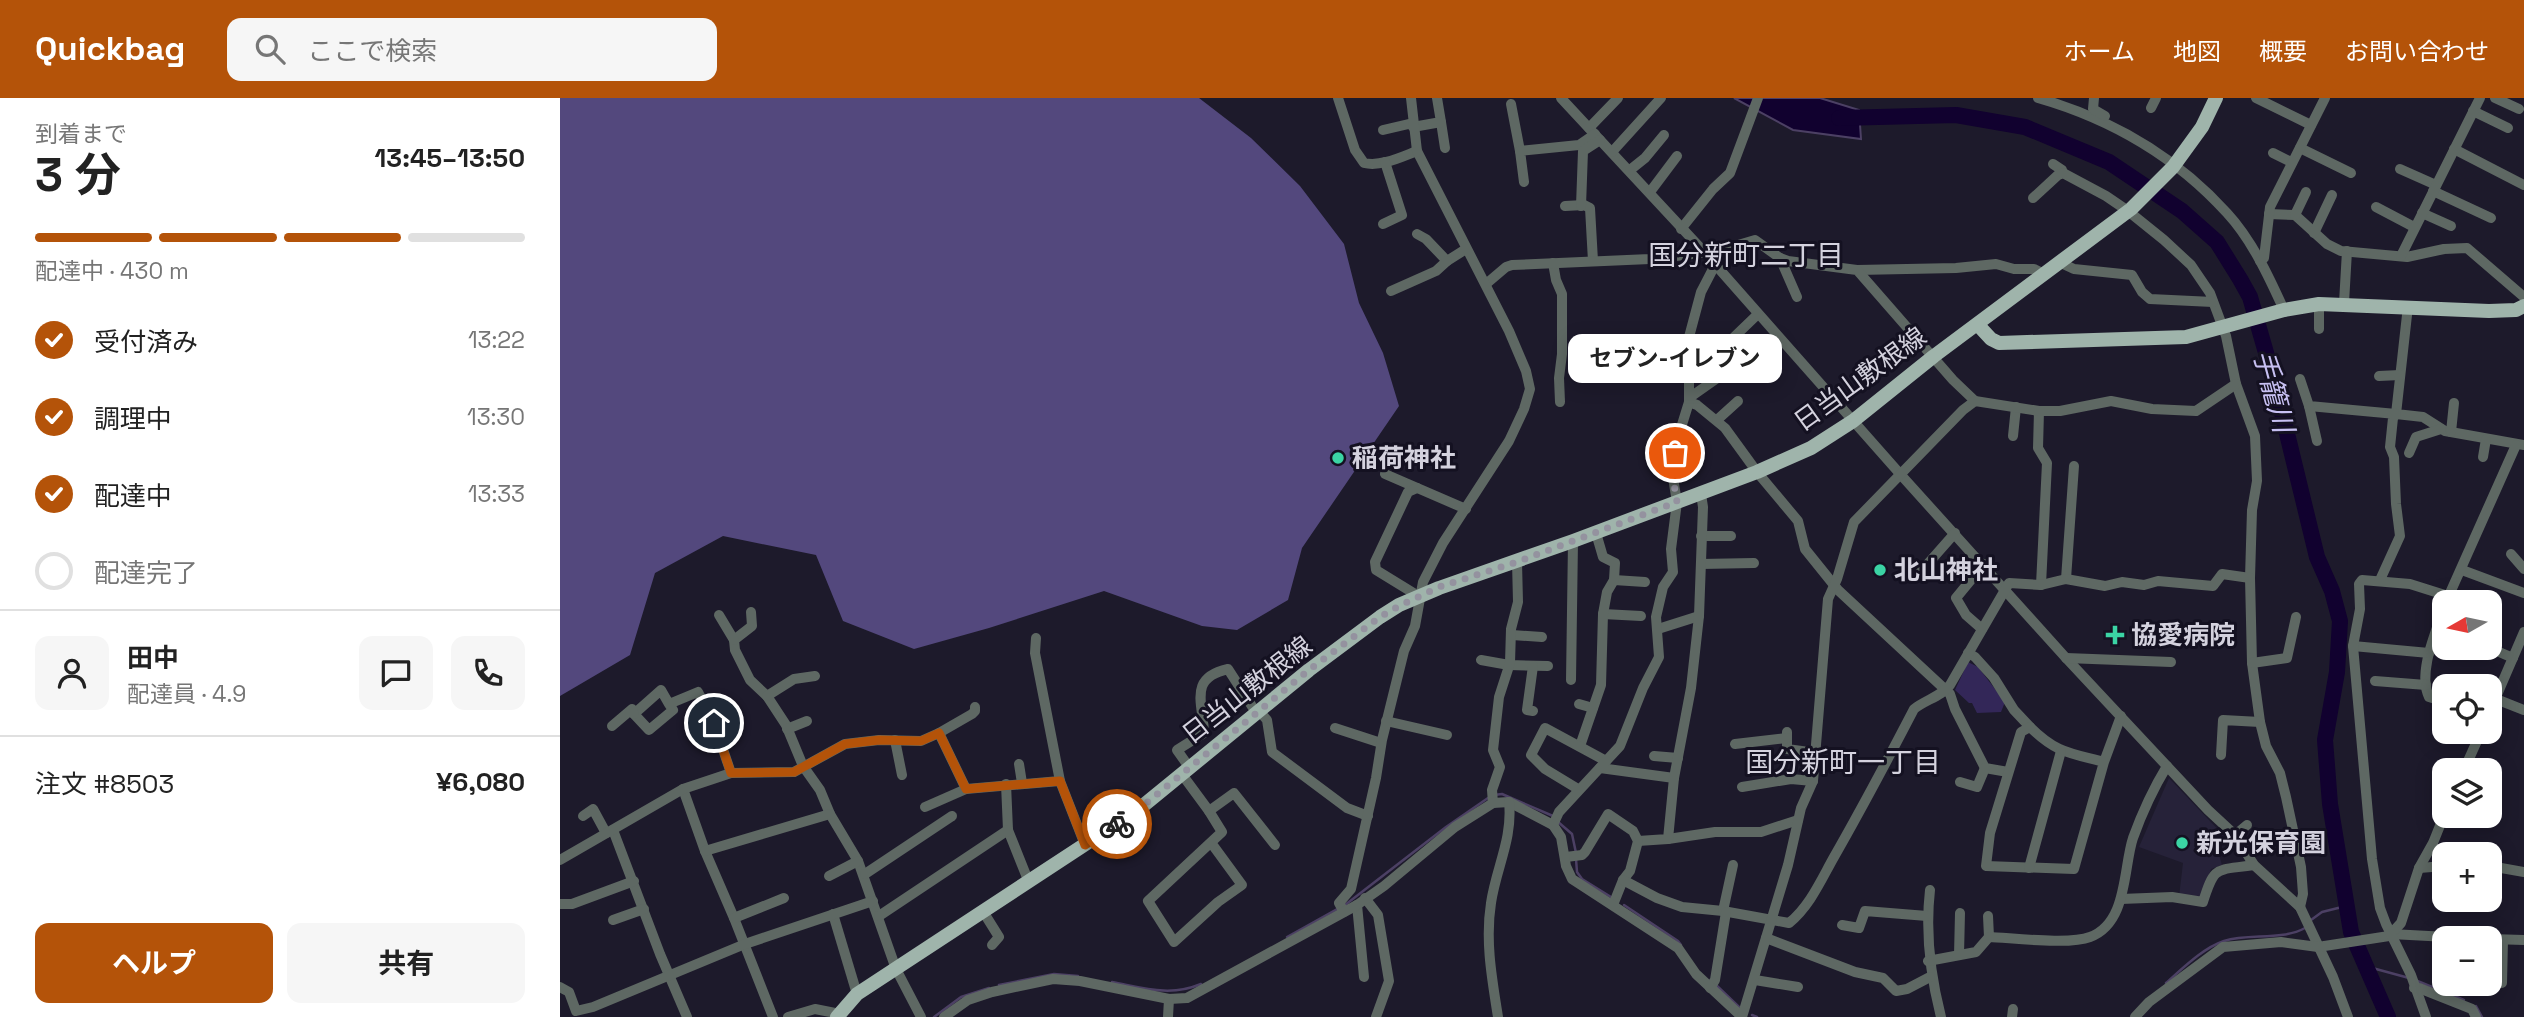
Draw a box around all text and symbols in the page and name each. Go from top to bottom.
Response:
search box [227,18,717,81]
text: Quickbag [35,28,185,70]
icon: search [251,30,289,68]
text: ここで検索 [307,34,437,68]
text: ホーム [2064,36,2135,67]
text: 地図 [2173,36,2221,67]
text: 概要 [2259,36,2307,67]
text: お問い合わせ [2345,36,2489,67]
text: 到着まで [35,119,127,149]
text: 13:45–13:50 [375,141,525,175]
text: 3 分 [35,146,121,204]
district label: 国分新町二丁目 [1648,237,1844,273]
text: 配達中 · 430 m [35,256,189,286]
street label: 日当山敷根線 [1787,319,1933,439]
icon: check [35,321,73,359]
text: 受付済み [94,325,198,359]
text: 13:22 [468,325,525,355]
callout: セブン-イレブン [1568,334,1782,383]
text: セブン-イレブン [1590,343,1760,373]
water label: 手籠川 [2246,346,2303,439]
icon: check [35,398,73,436]
text: 調理中 [94,402,172,436]
text: 13:30 [467,402,525,432]
pin [1645,423,1705,483]
icon: bag [1656,434,1694,472]
place label: 稲荷神社 [1352,441,1456,475]
marker: 稲荷神社 [1330,450,1346,466]
icon: check [35,475,73,513]
text: 配達中 [94,479,172,513]
text: 13:33 [468,479,525,509]
place label: 北山神社 [1894,553,1998,587]
text: 配達完了 [94,556,198,590]
marker: 北山神社 [1872,562,1888,578]
north arrow [2432,590,2502,660]
map controls [2432,590,2502,996]
place label: 協愛病院 [2131,618,2235,652]
marker: 協愛病院 [2105,625,2125,645]
street label: 日当山敷根線 [1175,629,1319,751]
button: person [35,636,109,710]
button: chat [359,636,433,710]
button: phone [451,636,525,710]
text: 田中 [127,641,179,675]
button: locate [2432,674,2502,744]
text: 配達員 · 4.9 [127,679,246,709]
pin [684,693,744,753]
icon: home [695,704,733,742]
district label: 国分新町一丁目 [1745,744,1941,780]
button: layers [2432,758,2502,828]
text: ¥6,080 [436,765,525,799]
text: 注文 #8503 [35,767,174,801]
courier [1082,789,1152,859]
icon: bike [1098,805,1136,843]
place label: 新光保育園 [2196,826,2326,860]
marker: 新光保育園 [2174,835,2190,851]
button: + [2432,842,2502,912]
button: ヘルプ [35,923,273,1003]
button: 共有 [287,923,525,1003]
button: − [2432,926,2502,996]

